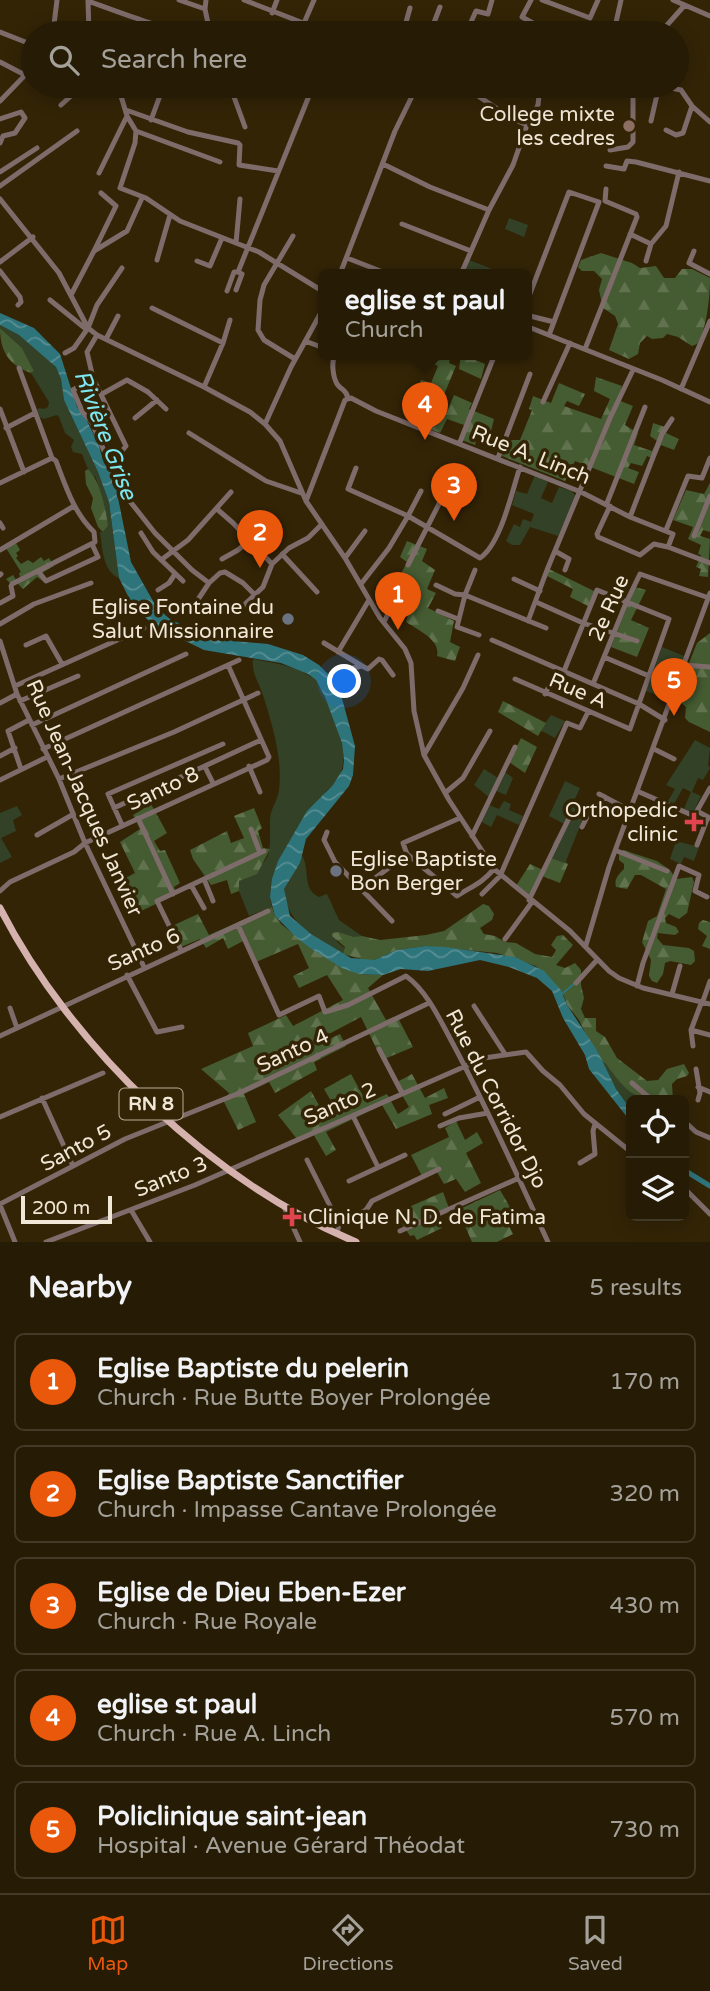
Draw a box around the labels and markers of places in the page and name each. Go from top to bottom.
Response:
place label: College mixte les cedres [479,102,615,151]
marker: College mixte les cedres [621,118,637,134]
pin: 4 [402,382,448,440]
pin: 3 [431,463,477,521]
pin: 2 [237,510,283,568]
pin: 1 [375,572,421,630]
place label: Eglise Fontaine du Salut Missionnaire [91,595,274,644]
marker: Eglise Fontaine du Salut Missionnaire [280,611,296,627]
pin: 5 [651,658,697,716]
place label: Orthopedic clinic [565,798,678,847]
marker: Orthopedic clinic [684,812,704,832]
place label: Eglise Baptiste Bon Berger [350,847,497,896]
marker: Eglise Baptiste Bon Berger [328,863,344,879]
place label: Clinique N. D. de Fatima [308,1205,546,1230]
marker: Clinique N. D. de Fatima [282,1207,302,1227]

